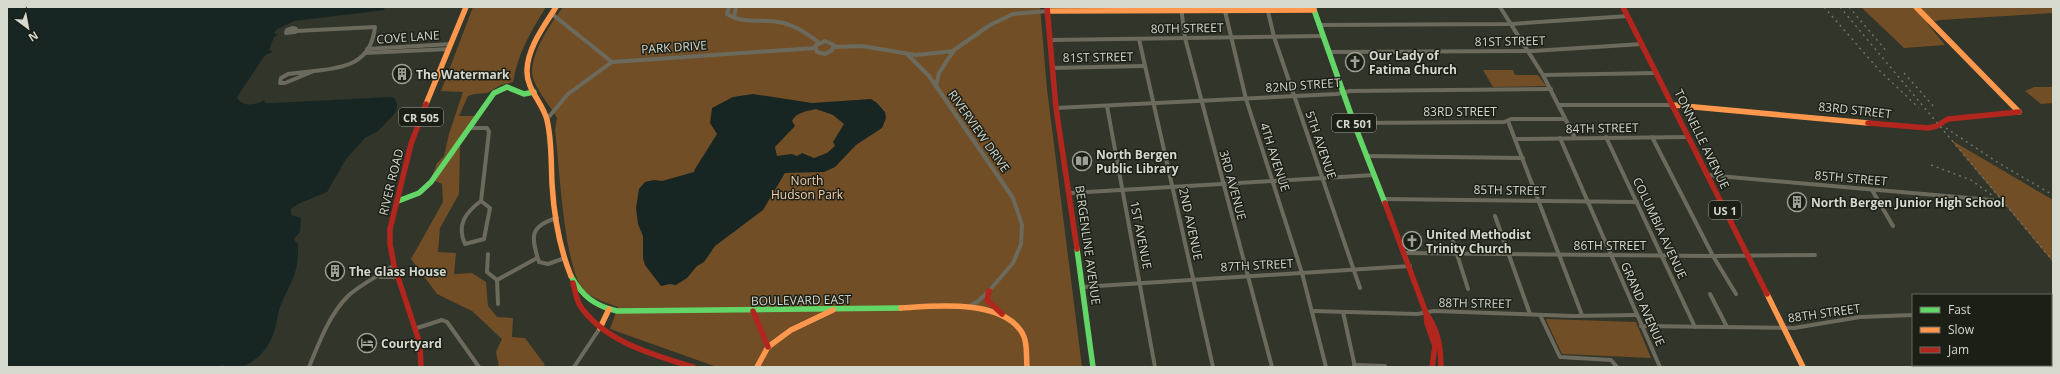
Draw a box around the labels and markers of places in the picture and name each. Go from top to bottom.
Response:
place label: Our Lady of Fatima Church [1369,47,1457,78]
church icon: Our Lady of Fatima Church [1344,51,1366,73]
building icon: The Watermark [391,63,413,85]
place label: The Watermark [416,66,510,83]
place label: North Bergen Public Library [1096,146,1179,177]
library icon: North Bergen Public Library [1071,150,1093,172]
building icon: North Bergen Junior High School [1786,191,1808,213]
place label: North Bergen Junior High School [1811,194,2005,211]
place label: United Methodist Trinity Church [1426,226,1531,257]
church icon: United Methodist Trinity Church [1401,230,1423,252]
building icon: The Glass House [324,260,346,282]
place label: The Glass House [349,263,446,280]
hotel icon: Courtyard [356,332,378,354]
place label: Courtyard [381,335,442,352]

